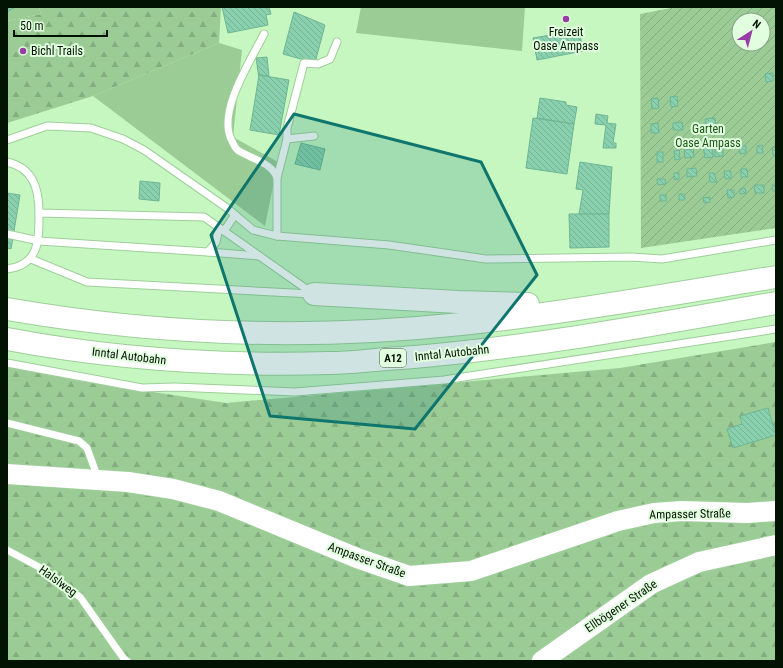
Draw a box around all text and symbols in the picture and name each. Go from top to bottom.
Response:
scale bar [14,12,107,38]
north arrow [731,12,771,52]
marker: Freizeit Oase Ampass [561,14,571,24]
text: N [750,17,763,32]
text: 50 m [20,19,44,33]
place label: Freizeit Oase Ampass [533,25,599,53]
place label: Bichl Trails [31,44,83,58]
marker: Bichl Trails [18,46,28,56]
park label: Garten Oase Ampass [675,122,741,150]
street label: Inntal Autobahn [414,342,490,364]
street label: Inntal Autobahn [91,344,167,368]
road number: A12 [380,349,406,367]
street label: Ampasser Straße [649,506,731,522]
street label: Ampasser Straße [326,539,408,581]
street label: Halslweg [36,563,80,599]
street label: Ellbögener Straße [582,577,660,635]

